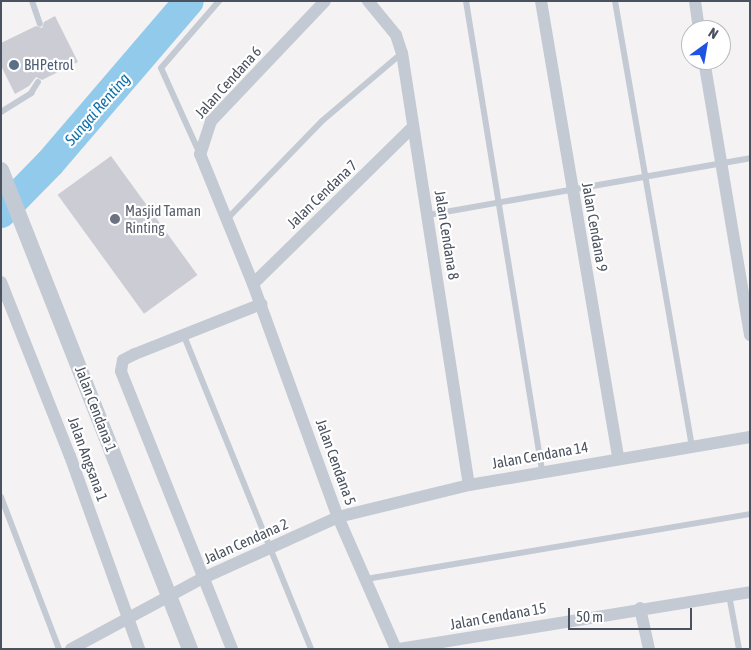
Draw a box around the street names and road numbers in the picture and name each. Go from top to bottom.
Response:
street label: Jalan Cendana 6 [191,42,265,122]
street label: Jalan Cendana 7 [283,156,361,232]
street label: Jalan Cendana 9 [578,181,612,273]
street label: Jalan Cendana 8 [431,189,463,281]
street label: Jalan Cendana 1 [71,364,121,454]
street label: Jalan Angsana 1 [64,414,112,504]
street label: Jalan Cendana 5 [312,416,360,508]
street label: Jalan Cendana 14 [490,438,590,472]
street label: Jalan Cendana 2 [201,514,291,568]
street label: Jalan Cendana 15 [448,599,548,633]

